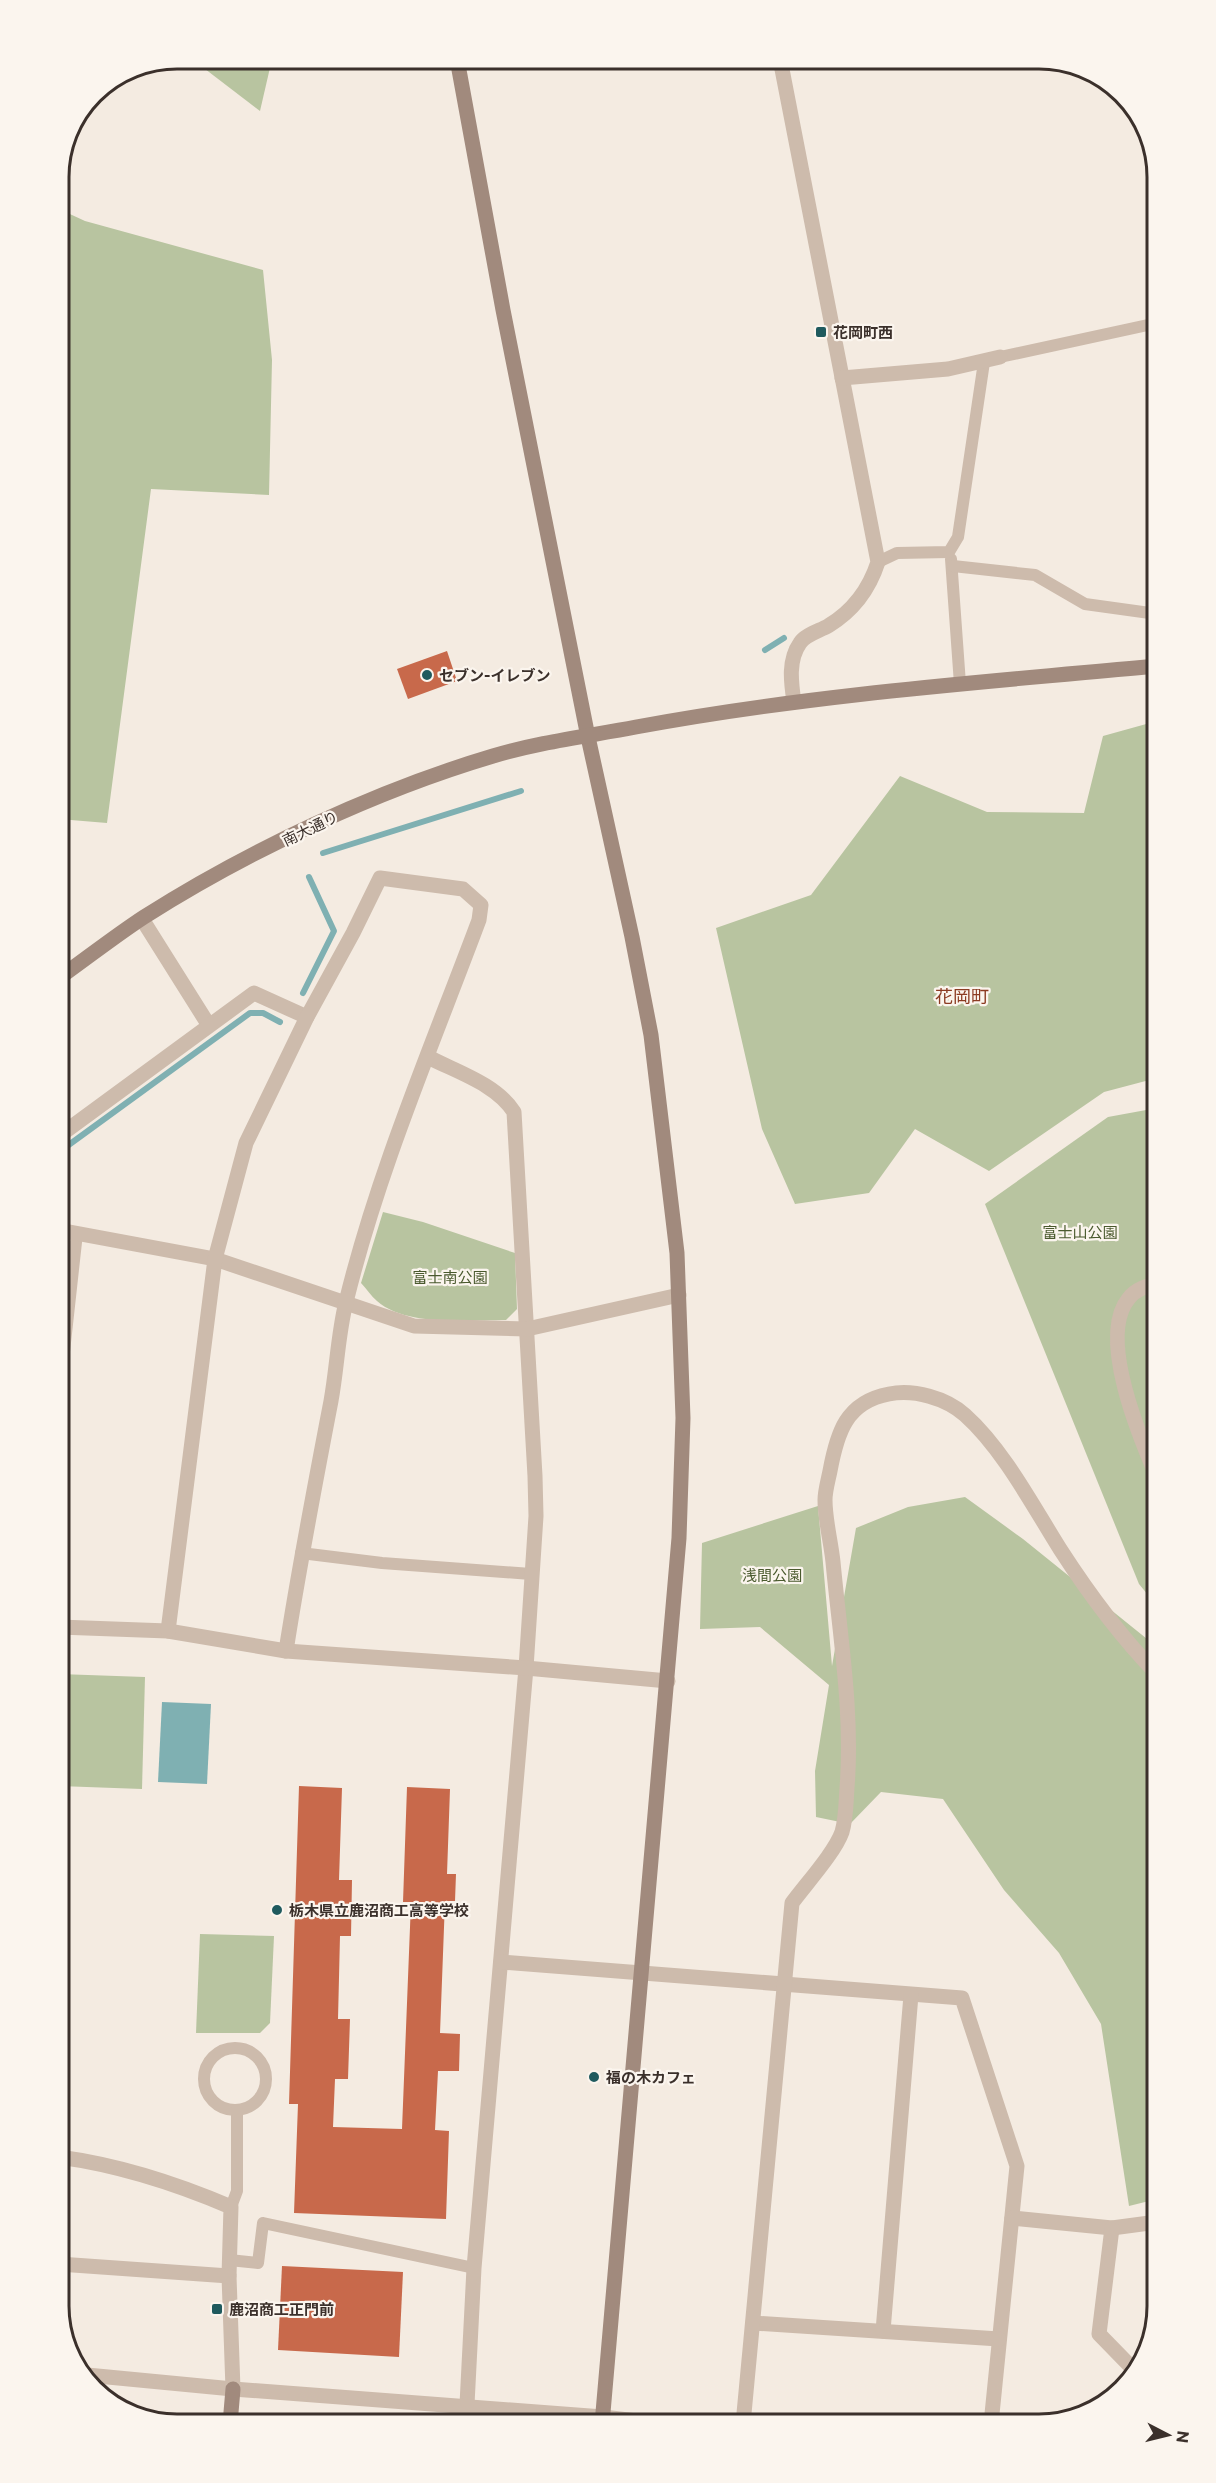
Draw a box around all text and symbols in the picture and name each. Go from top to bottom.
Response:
place label: 花岡町西 [833,323,893,341]
marker: 花岡町西 [814,325,828,339]
place label: セブン-イレブン [439,666,550,684]
marker: セブン-イレブン [420,668,434,682]
street label: 南大通り [279,807,341,849]
district label: 花岡町 [935,985,989,1007]
park label: 富士山公園 [1042,1223,1118,1241]
park label: 富士南公園 [412,1268,488,1286]
park label: 浅間公園 [742,1566,802,1584]
place label: 栃木県立鹿沼商工高等学校 [289,1901,469,1919]
marker: 栃木県立鹿沼商工高等学校 [270,1903,284,1917]
place label: 福の木カフェ [605,2068,696,2086]
marker: 福の木カフェ [587,2070,601,2084]
place label: 鹿沼商工正門前 [229,2300,334,2318]
marker: 鹿沼商工正門前 [210,2302,224,2316]
north arrow [1138,2405,1198,2465]
text: N [1173,2430,1194,2444]

